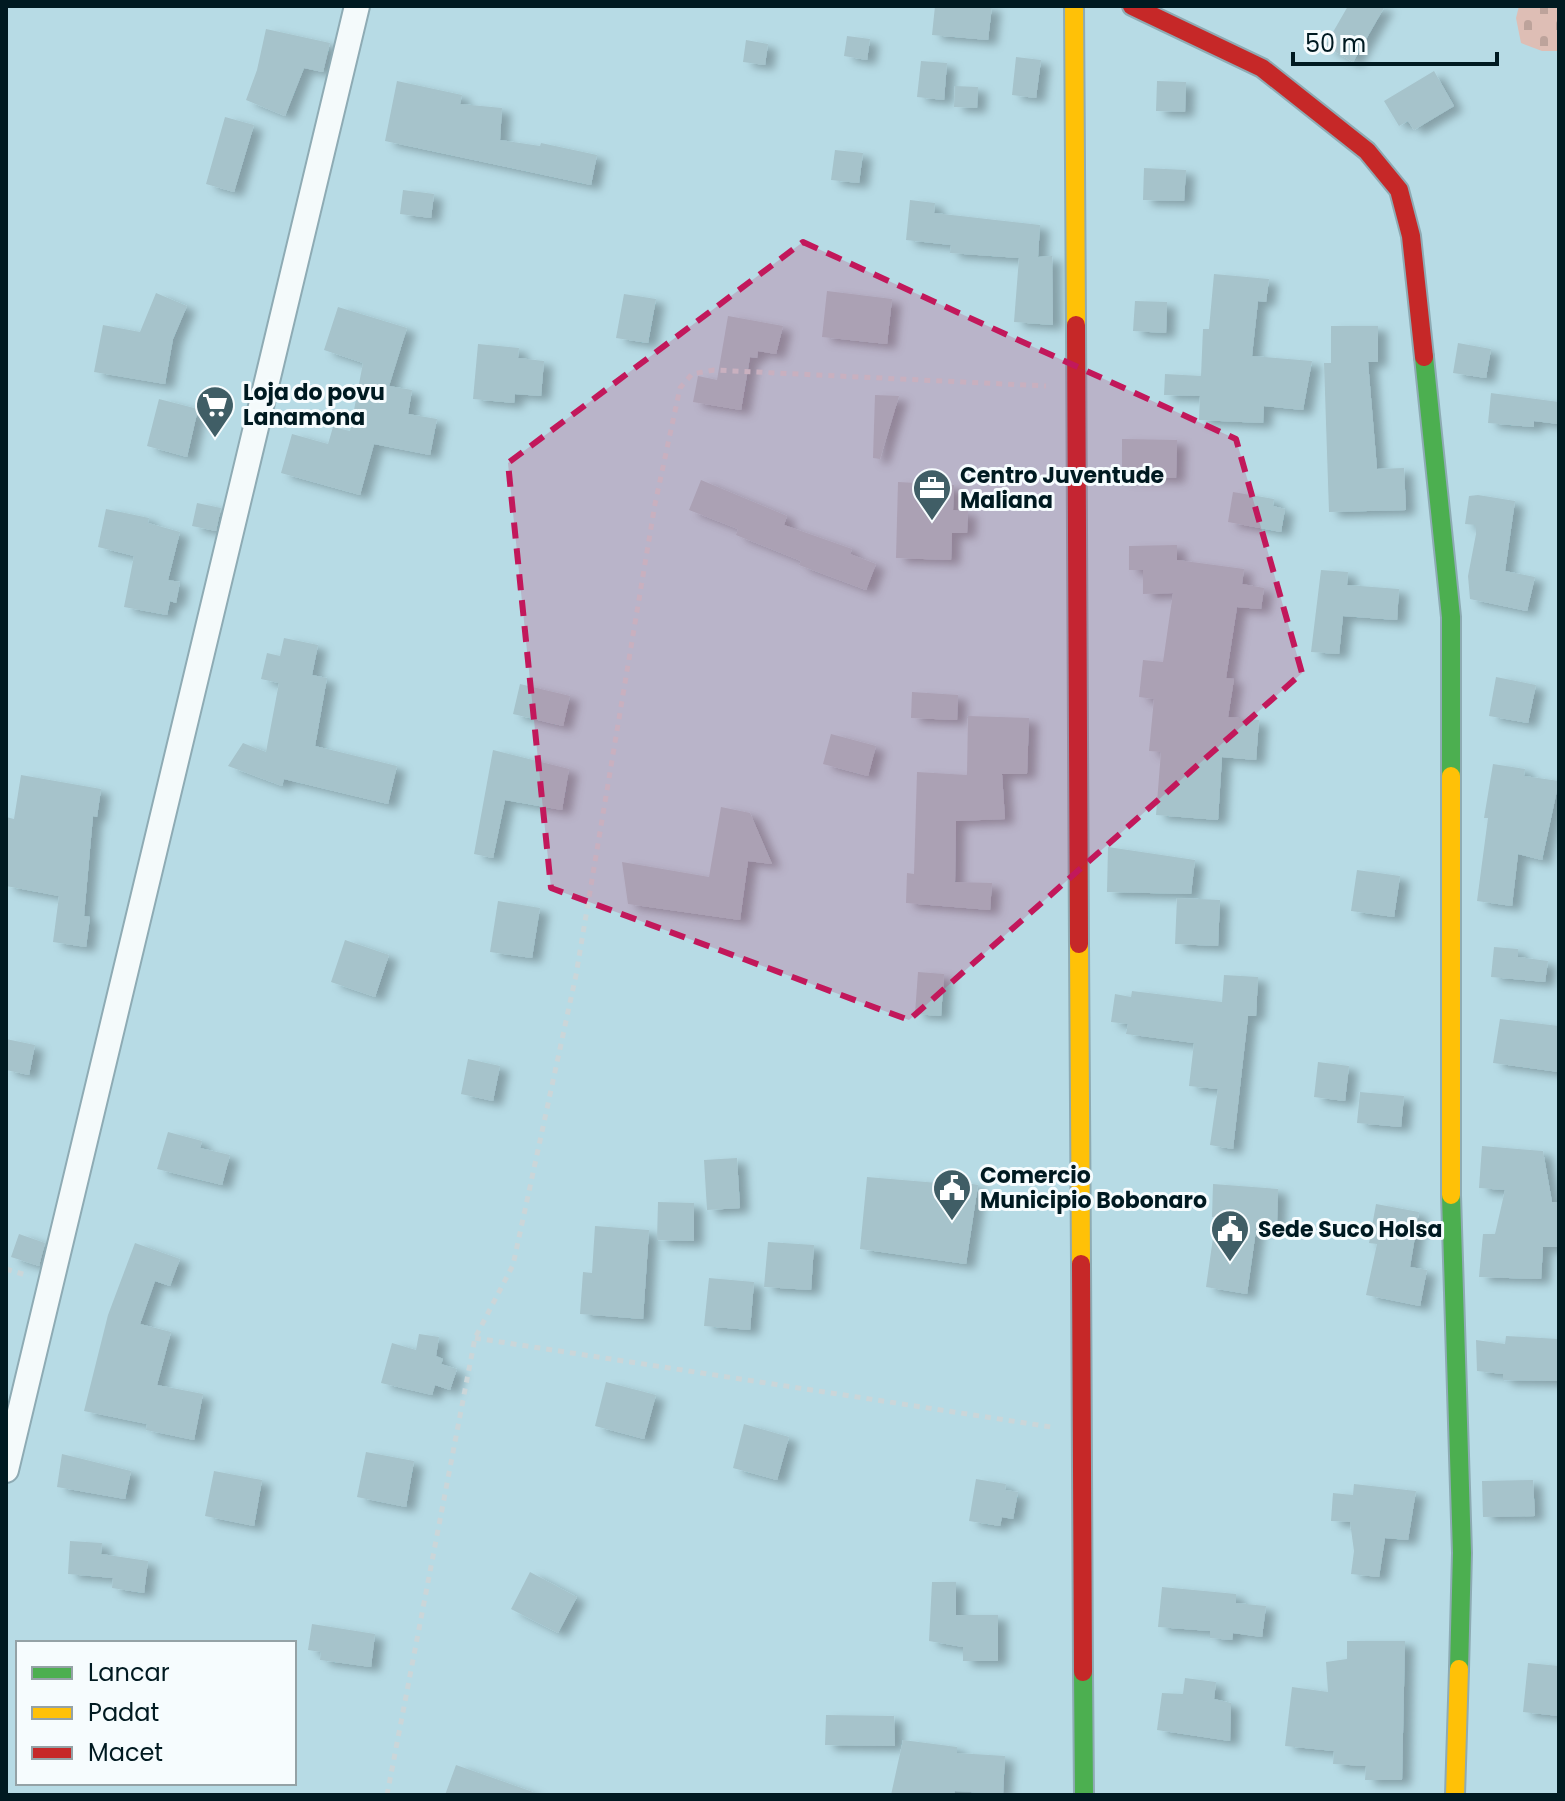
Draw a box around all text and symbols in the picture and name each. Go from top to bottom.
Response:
scale bar [1293,16,1497,66]
text: 50 m [1305,27,1366,60]
place label: Loja do povu Lanamona [243,377,385,433]
supermarket icon: Loja do povu Lanamona [194,384,236,439]
place label: Centro Juventude Maliana [960,460,1164,516]
office icon: Centro Juventude Maliana [911,467,953,522]
place label: Comercio Municipio Bobonaro [980,1160,1207,1216]
public building icon: Comercio Municipio Bobonaro [931,1167,973,1222]
public building icon: Sede Suco Holsa [1209,1208,1251,1263]
place label: Sede Suco Holsa [1258,1214,1442,1245]
legend [16,1641,296,1785]
text: Lancar [88,1656,170,1689]
text: Padat [88,1696,159,1729]
text: Macet [88,1736,163,1769]

